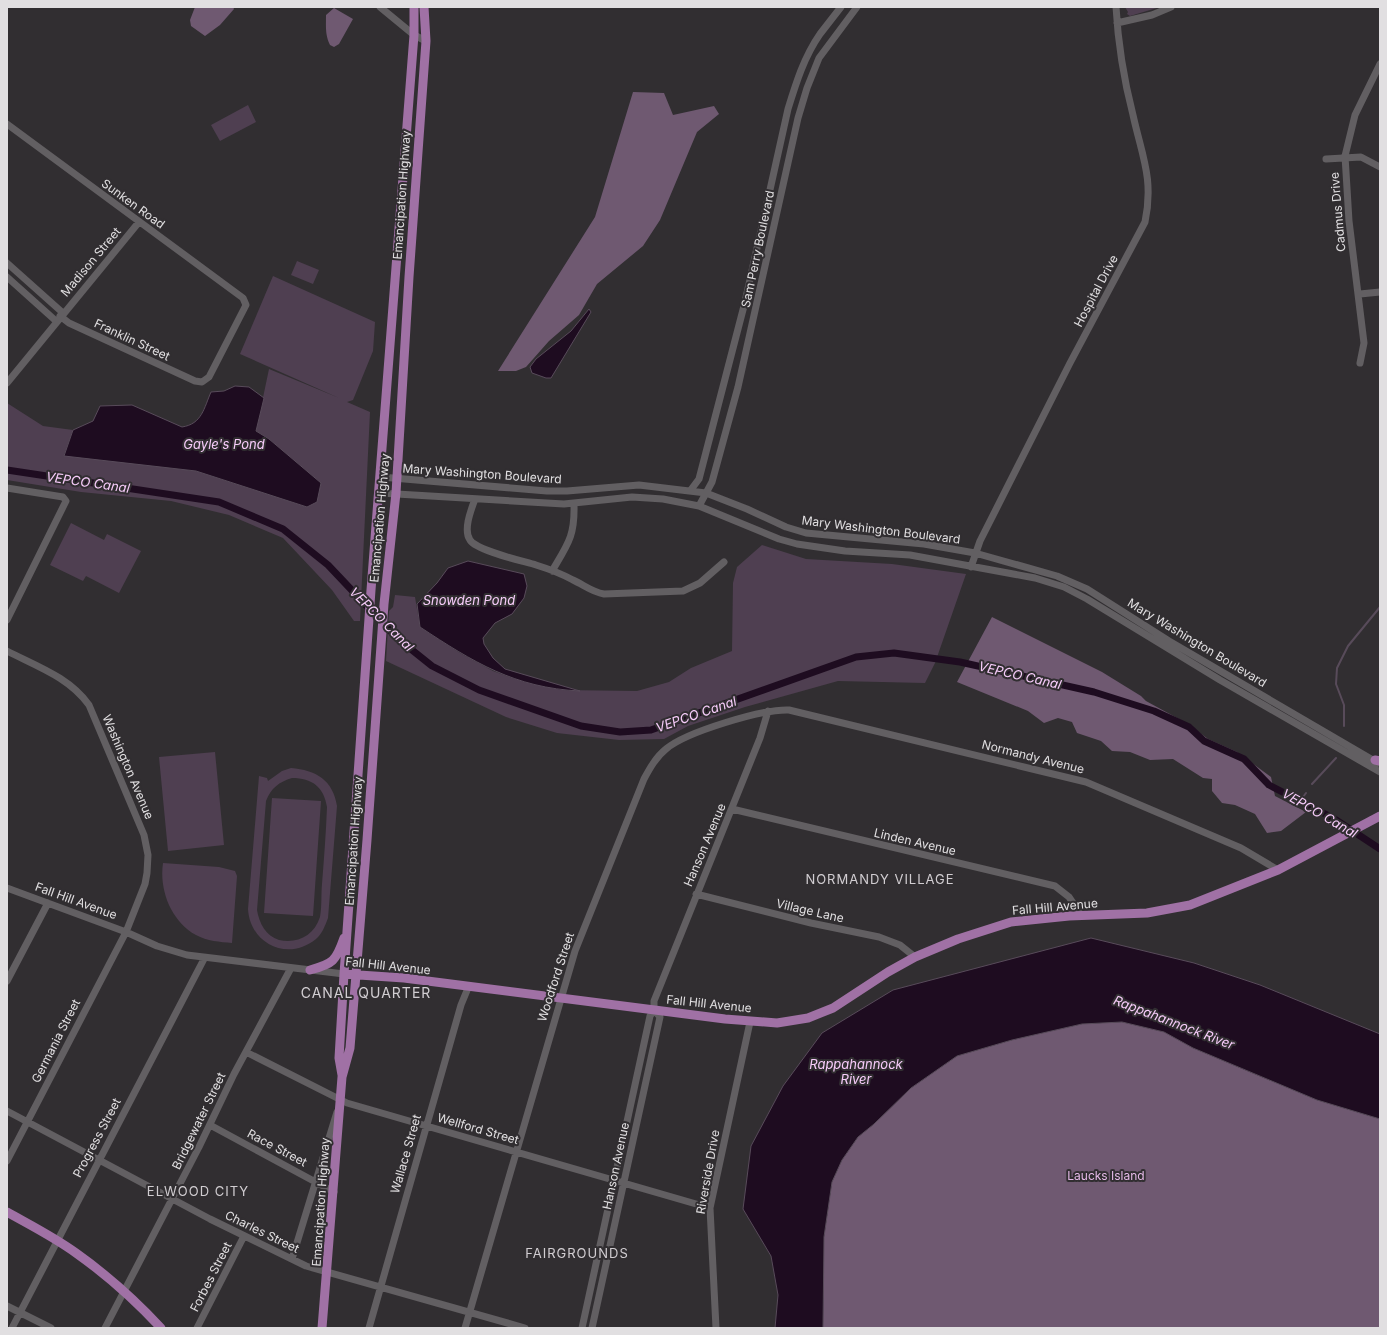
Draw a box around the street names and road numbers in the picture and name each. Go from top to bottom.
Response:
street label: Emancipation Highway [390,130,414,260]
street label: Cadmus Drive [1327,172,1348,253]
street label: Sunken Road [99,176,168,232]
street label: Sam Perry Boulevard [738,189,777,309]
street label: Madison Street [57,224,124,299]
street label: Hospital Drive [1070,252,1121,329]
street label: Franklin Street [92,315,173,364]
street label: Emancipation Highway [366,453,393,583]
street label: Mary Washington Boulevard [402,460,562,487]
street label: Mary Washington Boulevard [801,512,961,547]
street label: Mary Washington Boulevard [1125,595,1269,690]
street label: Washington Avenue [100,712,157,821]
street label: Normandy Avenue [980,737,1086,776]
street label: Emancipation Highway [342,776,366,906]
street label: Hanson Avenue [680,801,729,889]
street label: Linden Avenue [873,825,958,858]
street label: Fall Hill Avenue [33,879,119,922]
street label: Village Lane [775,895,845,926]
street label: Fall Hill Avenue [1012,895,1098,918]
street label: Woodford Street [534,930,577,1023]
street label: Fall Hill Avenue [345,954,432,977]
street label: Fall Hill Avenue [666,992,753,1015]
street label: Germania Street [28,996,83,1085]
street label: Bridgewater Street [169,1070,229,1172]
street label: Progress Street [69,1095,124,1180]
street label: Wellford Street [436,1110,521,1147]
street label: Wallace Street [387,1113,424,1195]
street label: Hanson Avenue [599,1121,632,1211]
street label: Race Street [245,1126,310,1170]
street label: Riverside Drive [693,1129,722,1215]
street label: Emancipation Highway [309,1137,333,1267]
street label: Charles Street [223,1207,302,1256]
street label: Forbes Street [187,1239,235,1314]

